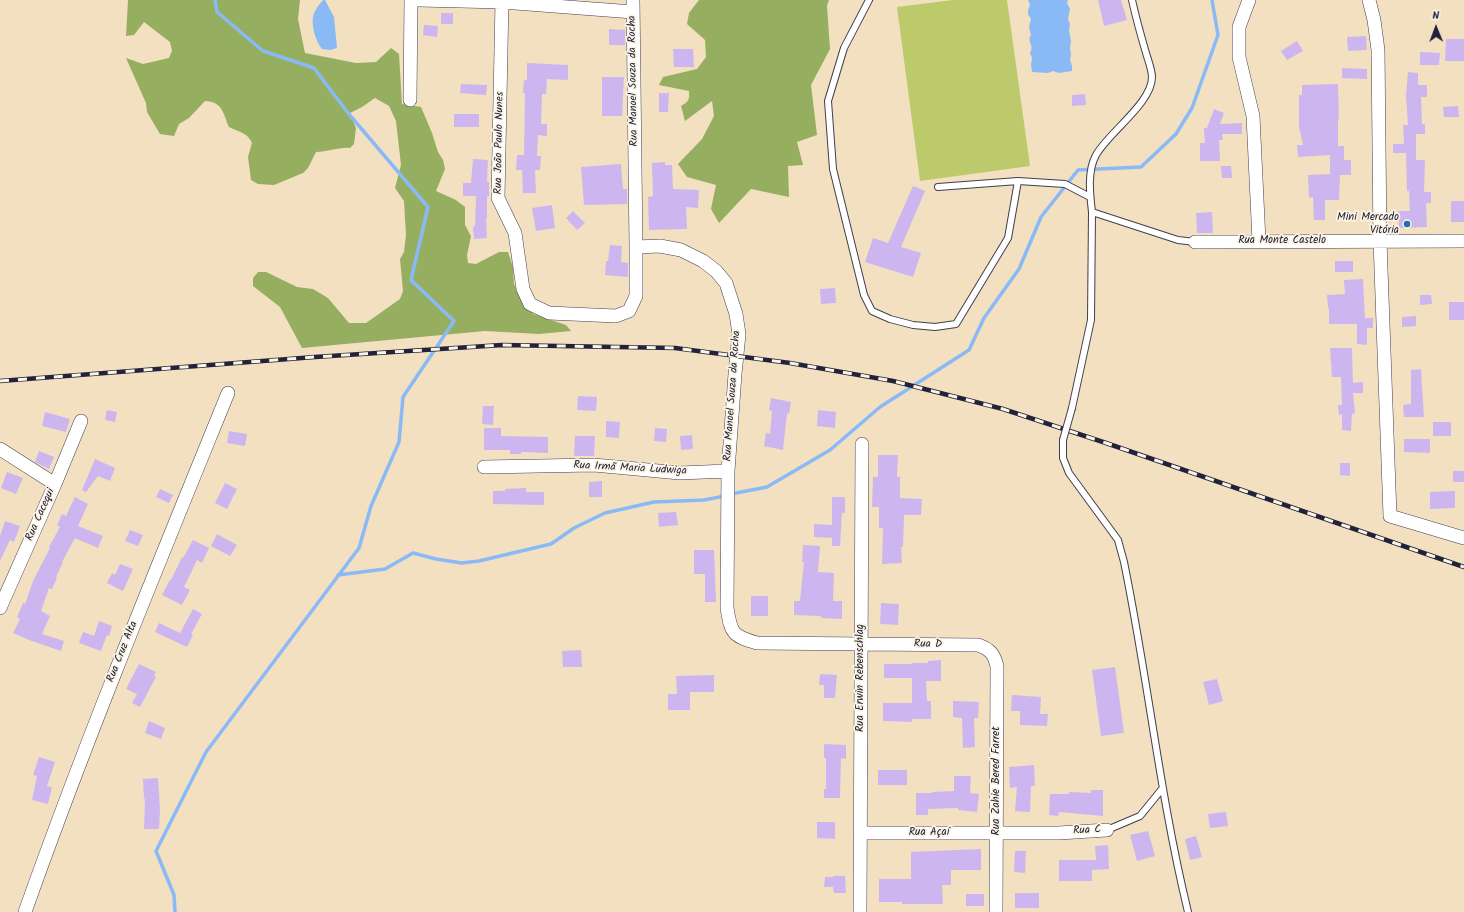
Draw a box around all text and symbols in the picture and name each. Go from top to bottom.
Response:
text: N [1432,7,1439,25]
north arrow [1416,8,1456,48]
street label: Rua Manoel Souza da Rocha [626,15,642,147]
street label: Rua João Paulo Nunes [493,92,507,194]
place label: Mini Mercado Vitória [1337,211,1399,237]
marker: Mini Mercado Vitória [1402,219,1412,229]
street label: Rua Monte Castelo [1238,234,1326,248]
street label: Rua Manoel Souza da Rocha [722,330,744,462]
street label: Rua Irmã Maria Ludwiga [573,459,687,479]
street label: Rua Cacequi [24,487,58,543]
street label: Rua Cruz Alta [105,619,141,685]
street label: Rua Erwin Rebenschlag [854,624,868,732]
street label: Rua D [914,638,942,652]
street label: Rua Zahie Bered Farret [990,727,1004,835]
street label: Rua C [1073,824,1101,838]
street label: Rua Açaí [909,826,949,840]

